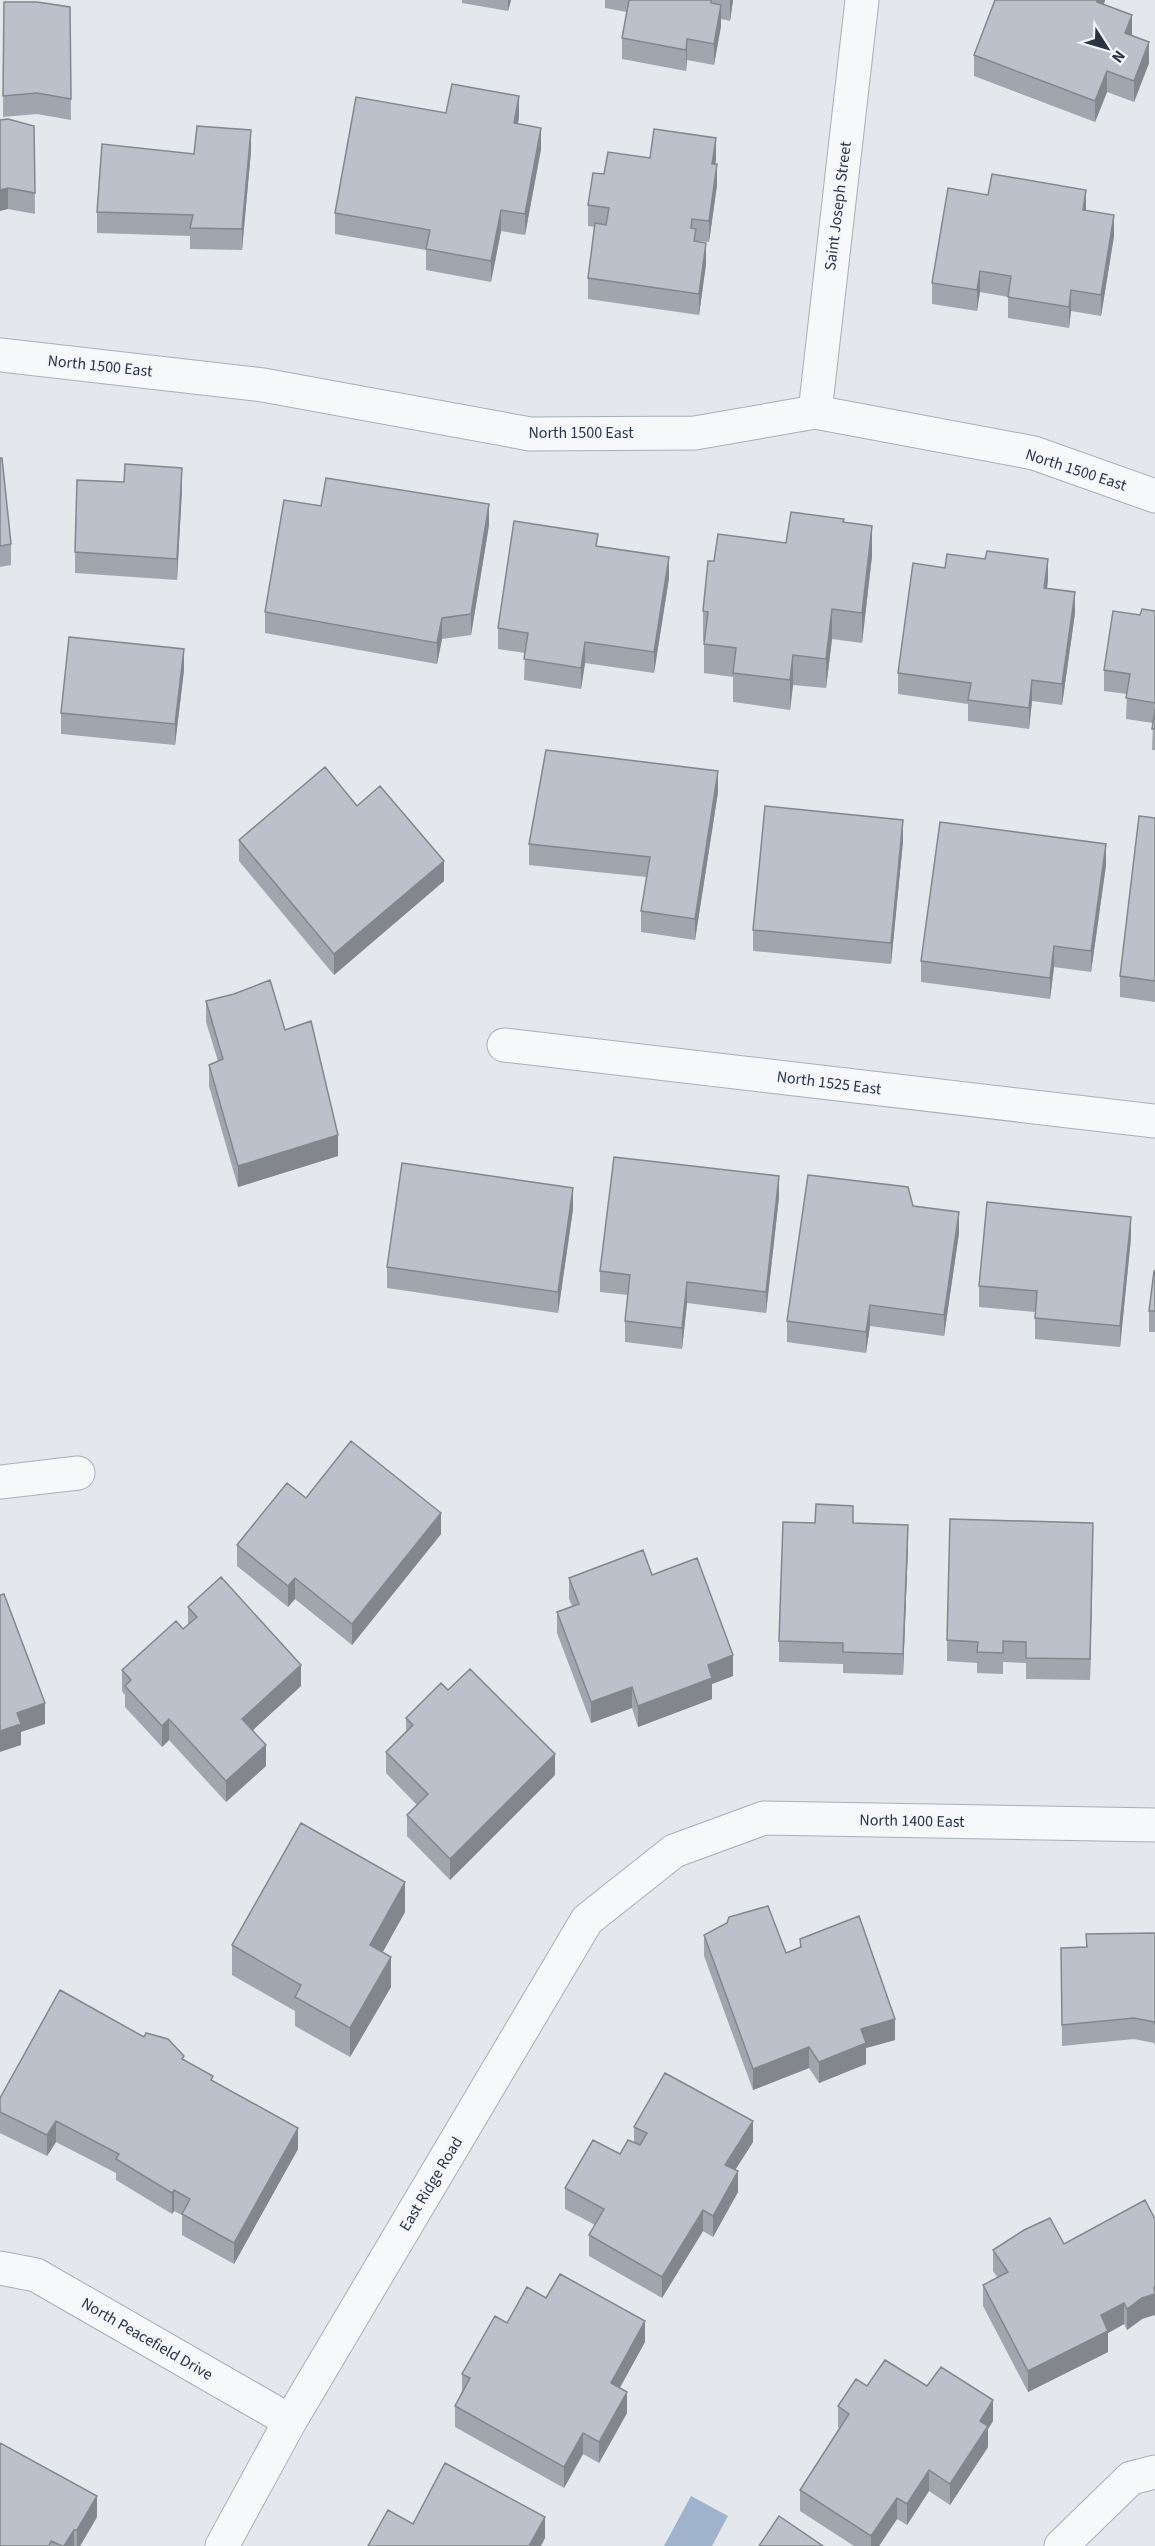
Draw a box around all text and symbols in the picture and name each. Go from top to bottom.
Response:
north arrow [1077,18,1137,78]
text: N [1106,46,1130,67]
street label: Saint Joseph Street [819,140,857,272]
street label: North 1500 East [47,350,154,382]
street label: North 1500 East [528,422,634,444]
street label: North 1500 East [1023,443,1130,497]
street label: North 1525 East [775,1066,883,1100]
street label: North 1400 East [859,1809,965,1833]
street label: East Ridge Road [394,2133,468,2235]
street label: North Peacefield Drive [77,2292,217,2386]

